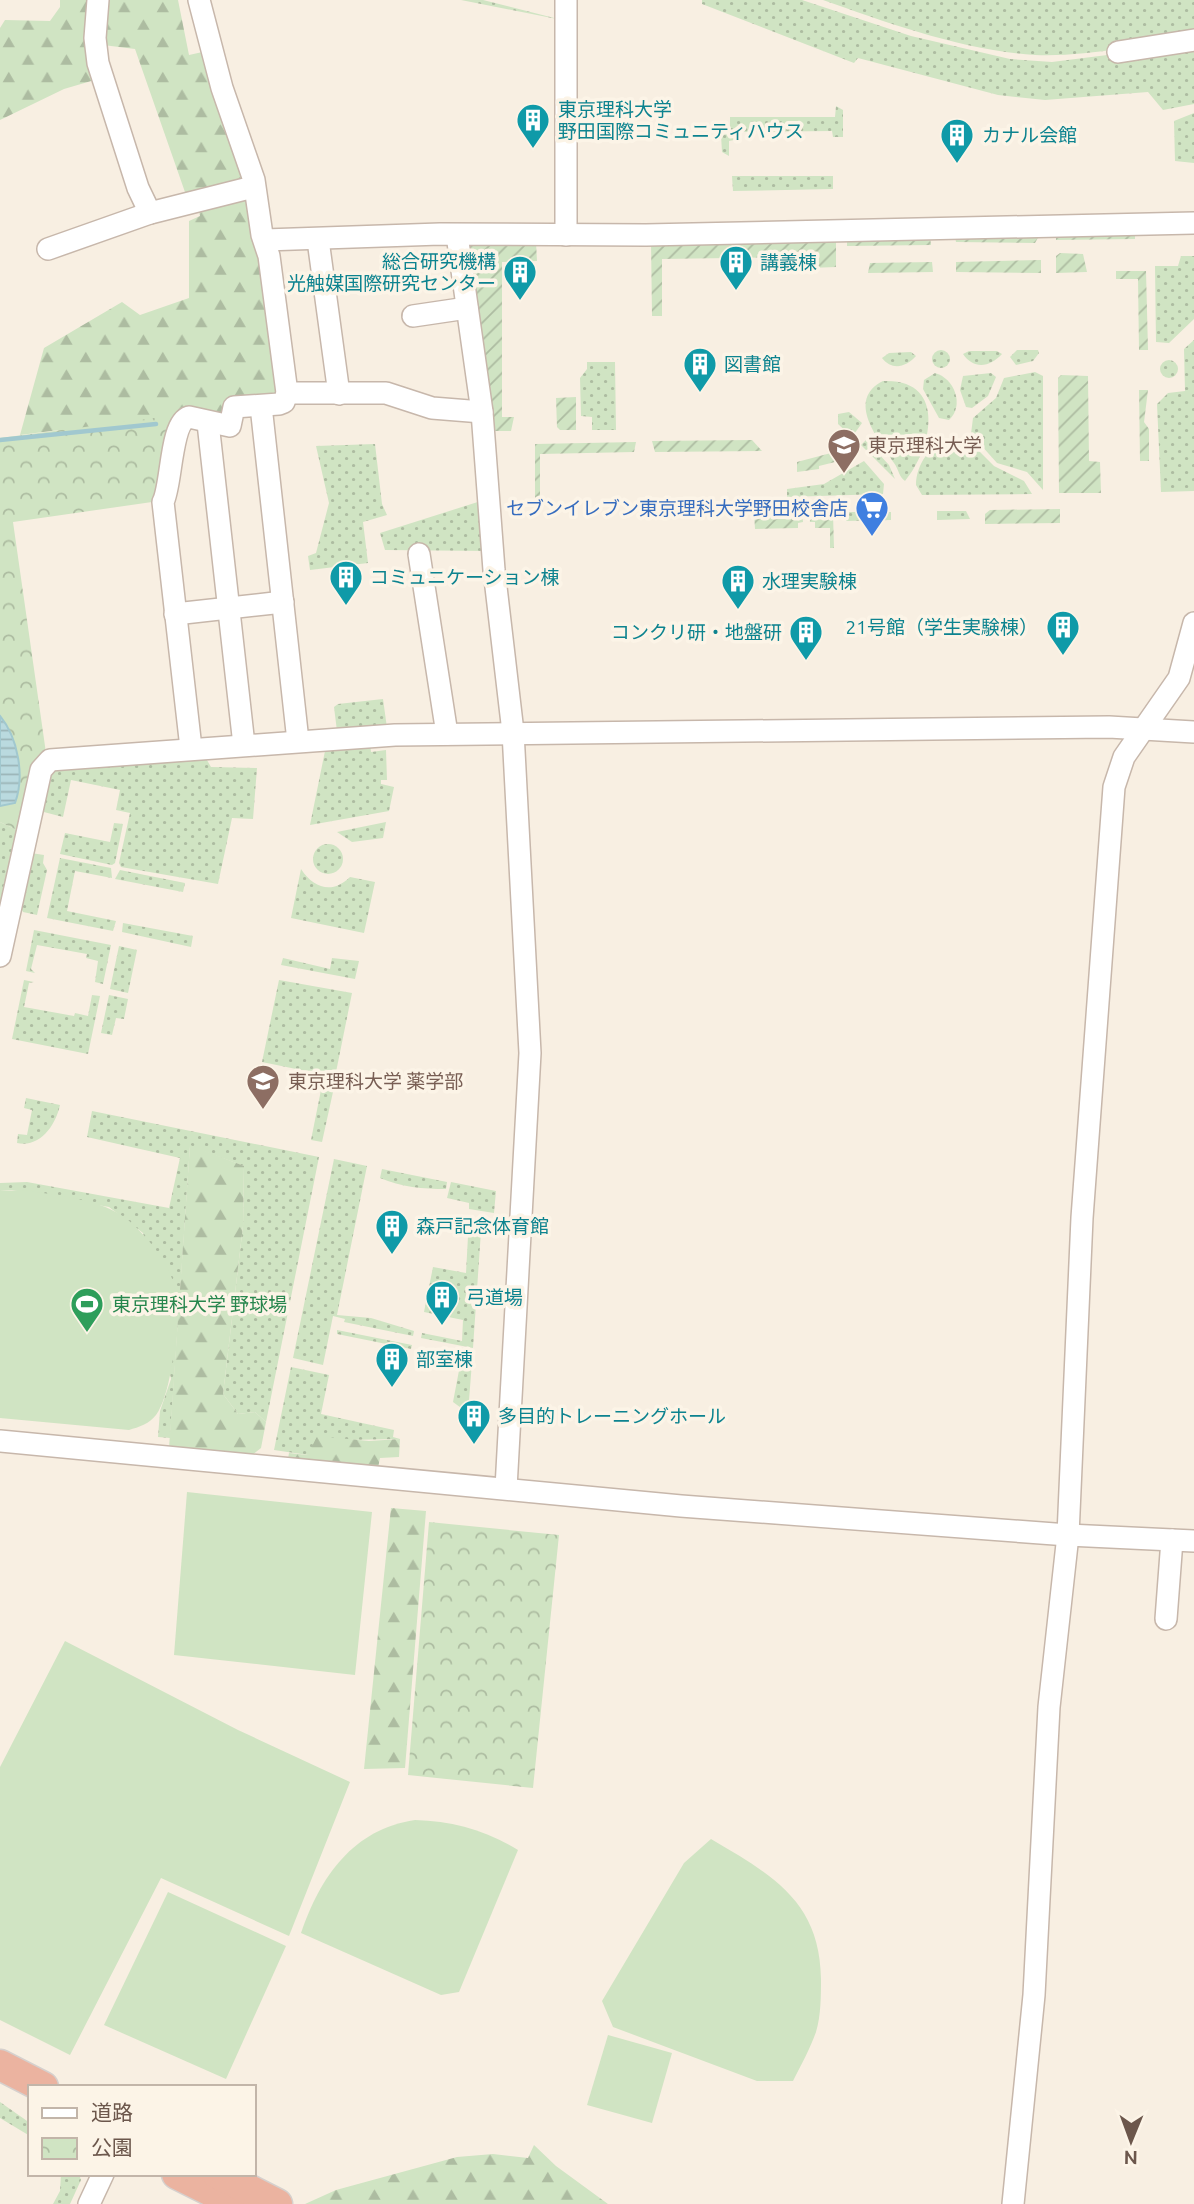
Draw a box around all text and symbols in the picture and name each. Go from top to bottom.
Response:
place label: 東京理科大学 野田国際コミュニティハウス [558,98,804,142]
building icon: 東京理科大学 野田国際コミュニティハウス [514,101,552,150]
building icon: カナル会館 [938,116,976,165]
place label: カナル会館 [982,124,1077,146]
building icon: 講義棟 [717,243,755,292]
place label: 総合研究機構 光触媒国際研究センター [287,250,496,294]
place label: 講義棟 [760,251,817,273]
building icon: 総合研究機構 光触媒国際研究センター [501,253,539,302]
building icon: 図書館 [681,345,719,394]
place label: 図書館 [724,353,781,375]
school or university icon: 東京理科大学 [825,426,863,475]
place label: 東京理科大学 [868,434,982,456]
supermarket icon: セブンイレブン東京理科大学野田校舎店 [853,489,891,538]
place label: セブンイレブン東京理科大学野田校舎店 [506,497,848,519]
building icon: コミュニケーション棟 [327,558,365,607]
building icon: 水理実験棟 [719,562,757,611]
place label: コミュニケーション棟 [370,566,560,588]
place label: 水理実験棟 [762,570,857,592]
building icon: 21号館（学生実験棟） [1044,608,1082,657]
building icon: コンクリ研・地盤研 [787,613,825,662]
place label: 21号館（学生実験棟） [846,616,1038,638]
place label: コンクリ研・地盤研 [611,621,782,643]
school or university icon: 東京理科大学 薬学部 [244,1062,282,1111]
place label: 東京理科大学 薬学部 [288,1070,463,1092]
building icon: 森戸記念体育館 [373,1207,411,1256]
place label: 森戸記念体育館 [416,1215,549,1237]
building icon: 弓道場 [423,1278,461,1327]
sports icon: 東京理科大学 野球場 [68,1285,106,1334]
place label: 弓道場 [466,1286,523,1308]
place label: 東京理科大学 野球場 [112,1293,287,1315]
building icon: 部室棟 [373,1340,411,1389]
place label: 部室棟 [416,1348,473,1370]
building icon: 多目的トレーニングホール [455,1397,493,1446]
place label: 多目的トレーニングホール [498,1405,726,1427]
legend [28,2085,256,2176]
text: 道路 [91,2100,133,2124]
north arrow [1096,2106,1166,2176]
text: 公園 [91,2135,133,2159]
text: N [1123,2147,1138,2169]

